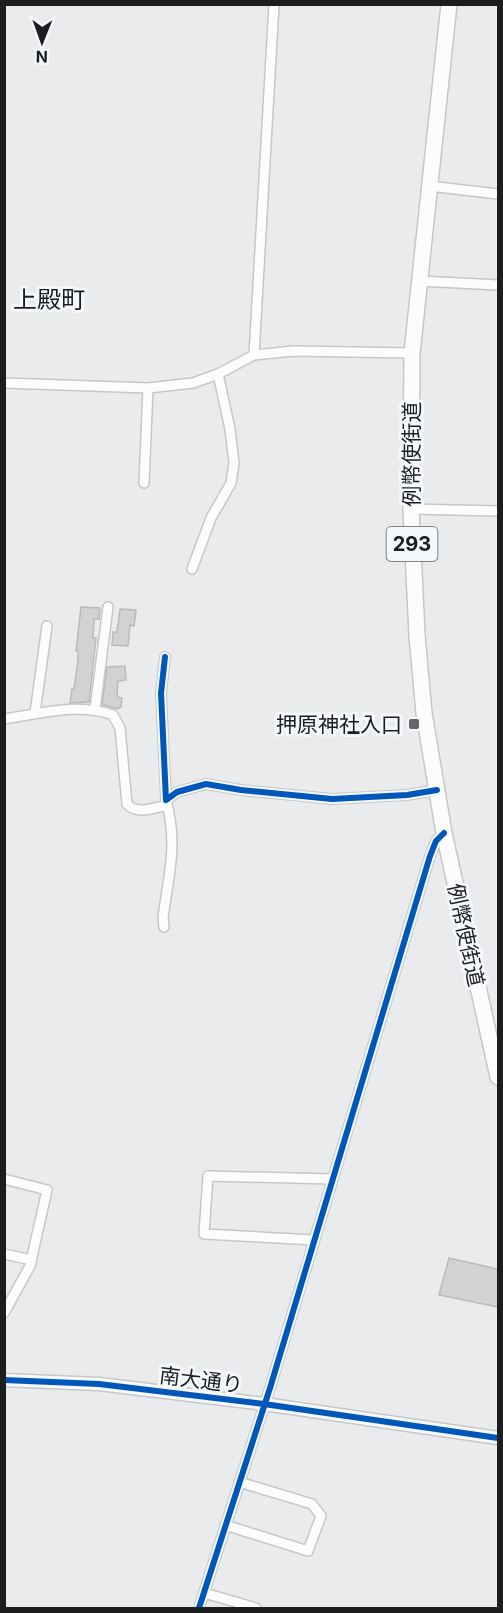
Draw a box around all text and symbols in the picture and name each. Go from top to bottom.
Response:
north arrow [12,12,72,72]
text: N [35,47,48,67]
district label: 上殿町 [13,285,85,314]
street label: 例幣使街道 [399,402,424,507]
road number: 293 [386,527,438,561]
place label: 押原神社入口 [276,712,402,737]
marker: 押原神社入口 [407,717,421,731]
street label: 例幣使街道 [443,881,489,989]
street label: 南大通り [158,1362,244,1398]

